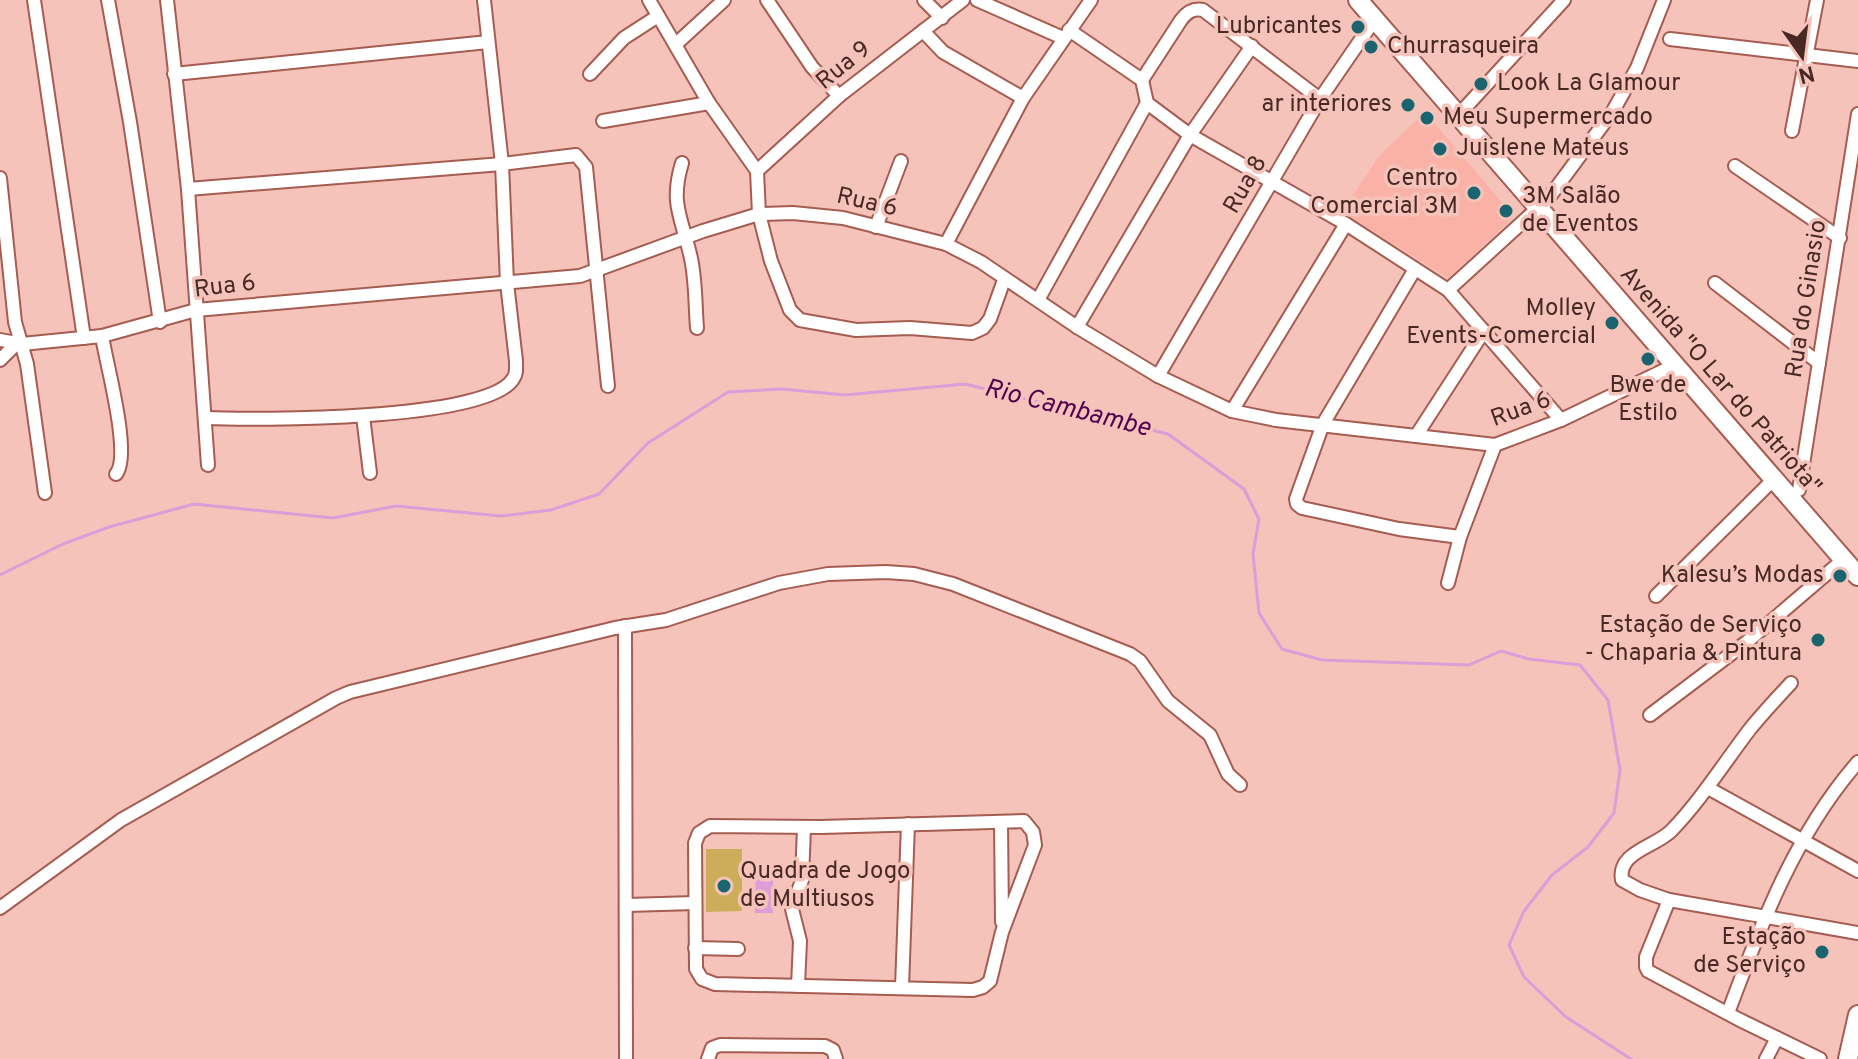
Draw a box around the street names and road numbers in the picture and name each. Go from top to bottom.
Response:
street label: Rua 9 [811,35,877,97]
street label: Rua 8 [1217,151,1275,219]
street label: Rua 6 [833,181,901,225]
street label: Rua do Ginasio [1780,218,1834,380]
street label: Avenida "O Lar do Patriota" [1613,261,1827,501]
street label: Rua 6 [192,268,258,306]
street label: Rua 6 [1487,385,1555,435]

